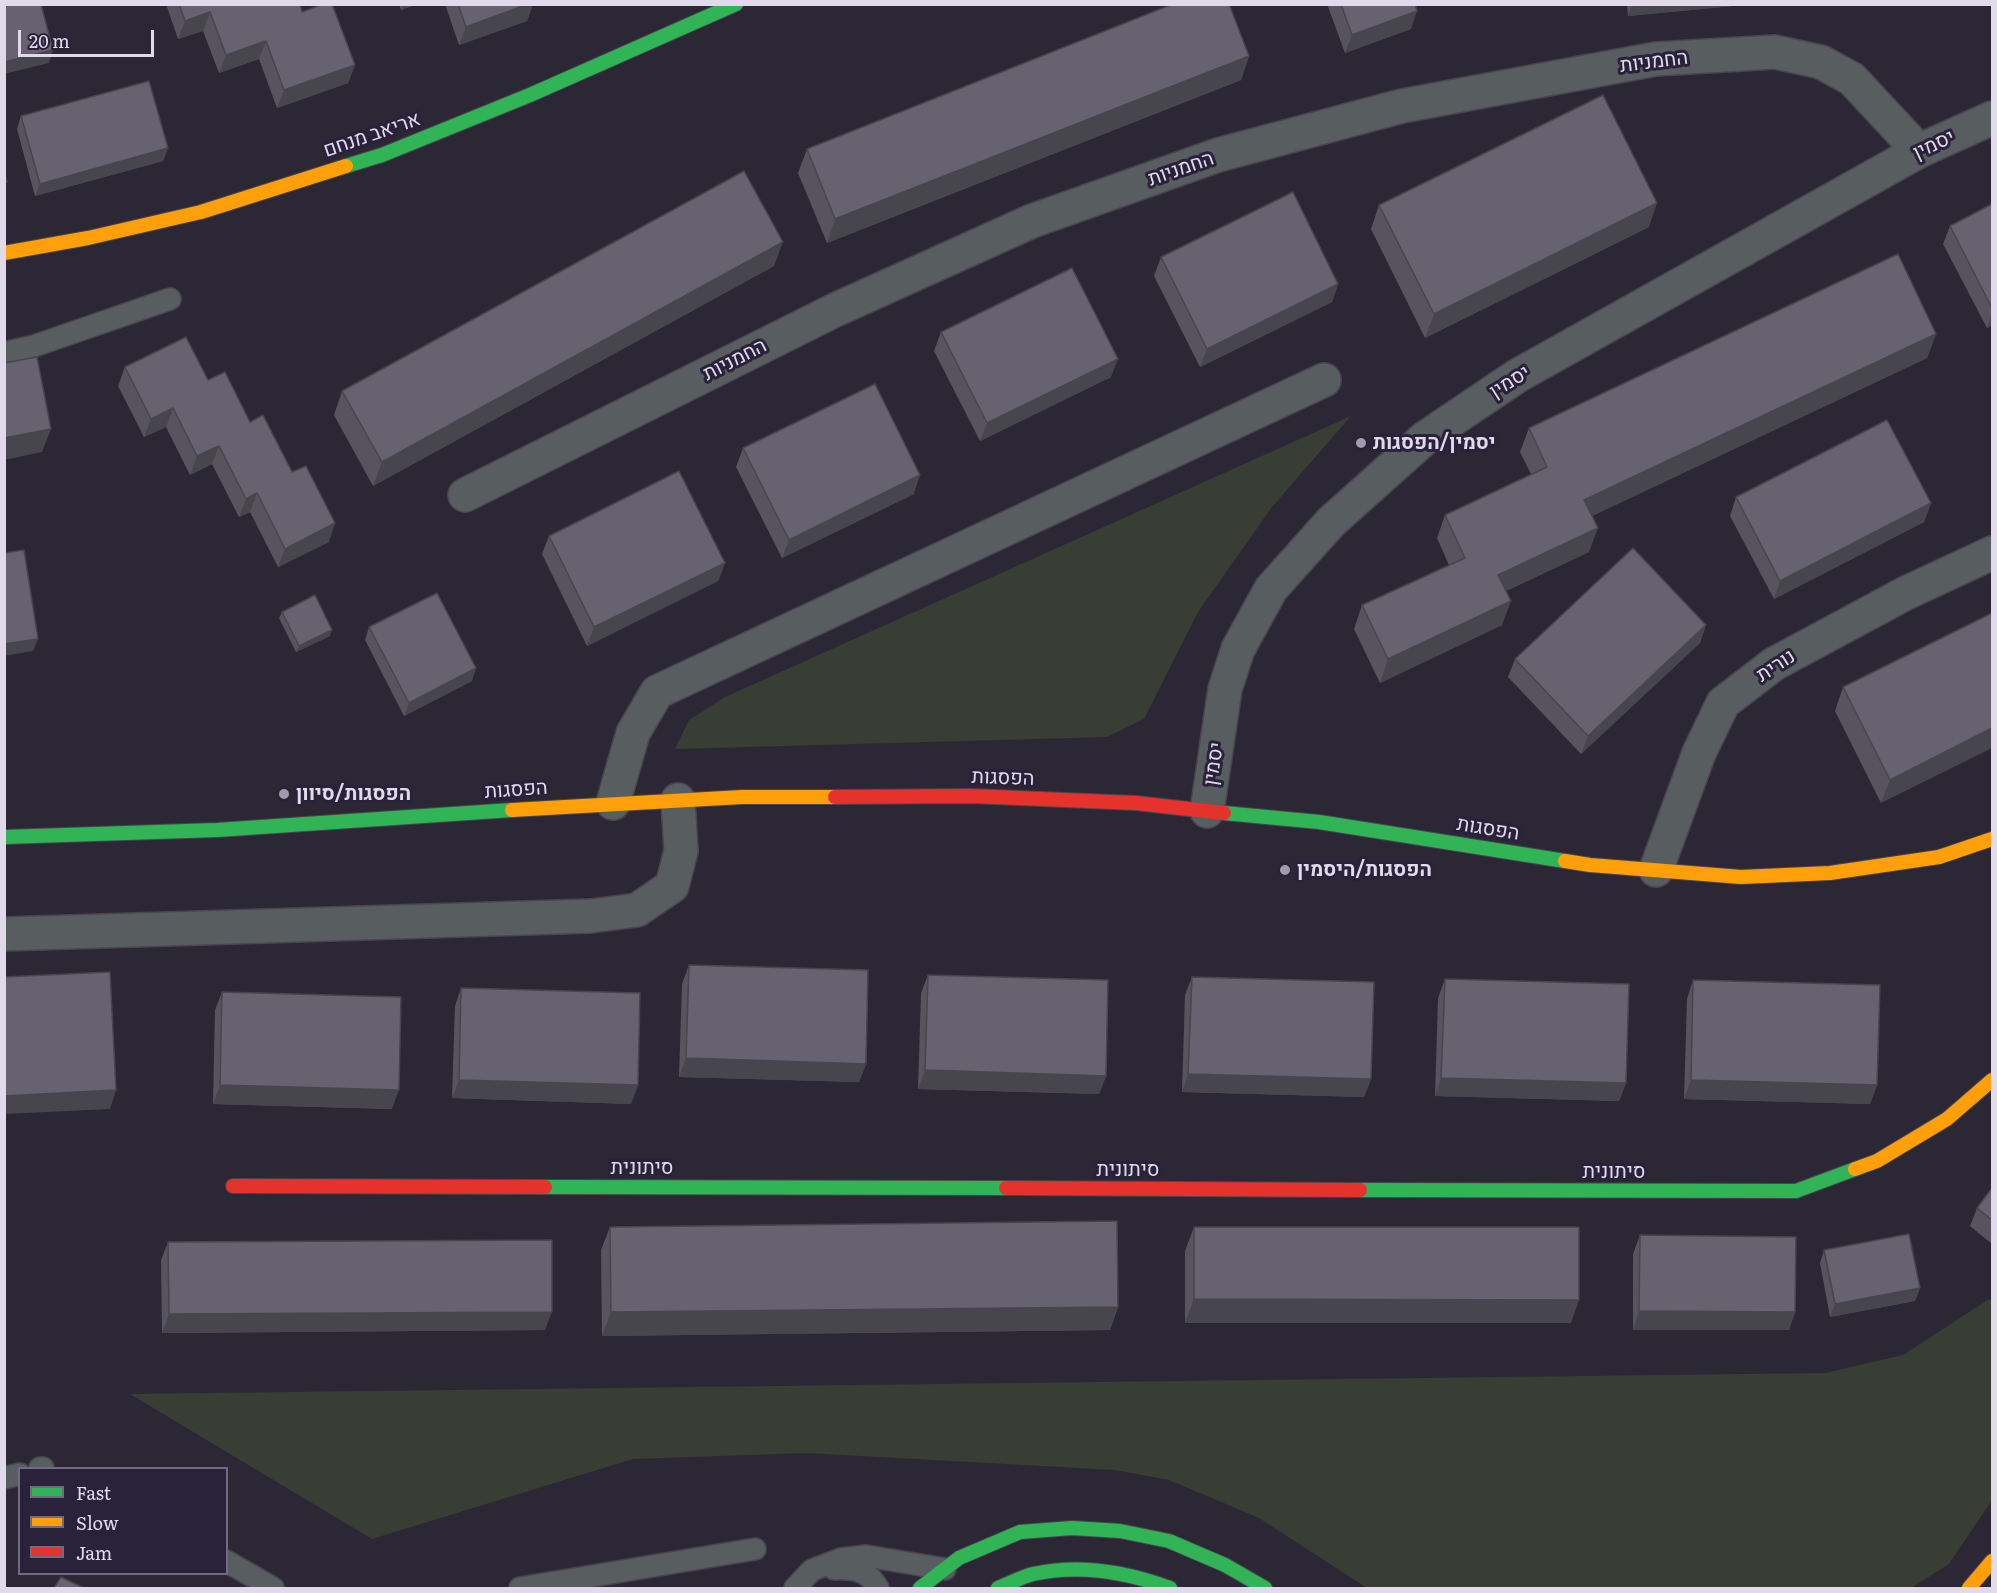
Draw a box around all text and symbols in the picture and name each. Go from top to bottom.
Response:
scale bar [21,18,158,56]
text: 20 m [29,27,70,54]
street label: החמניות [1619,46,1689,78]
street label: אריאב מנחם [320,107,424,163]
street label: יסמין [1909,125,1959,165]
street label: החמניות [1145,147,1217,191]
street label: החמניות [699,334,771,386]
street label: יסמין [1485,360,1535,404]
place label: יסמין/הפסגות [1373,431,1495,455]
marker: יסמין/הפסגות [1354,436,1368,450]
street label: נורית [1752,645,1800,687]
street label: יסמין [1199,741,1229,787]
street label: הפסגות [971,765,1035,791]
street label: הפסגות [484,776,548,804]
place label: הפסגות/סיוון [296,782,411,806]
marker: הפסגות/סיוון [277,787,291,801]
street label: הפסגות [1455,812,1521,846]
place label: הפסגות/היסמין [1297,858,1432,882]
marker: הפסגות/היסמין [1278,863,1292,877]
street label: סיתונית [611,1156,673,1180]
street label: סיתונית [1097,1158,1159,1182]
street label: סיתונית [1583,1160,1645,1184]
legend [18,1467,228,1575]
text: Fast [76,1479,111,1506]
text: Slow [76,1509,118,1536]
text: Jam [76,1539,112,1566]

